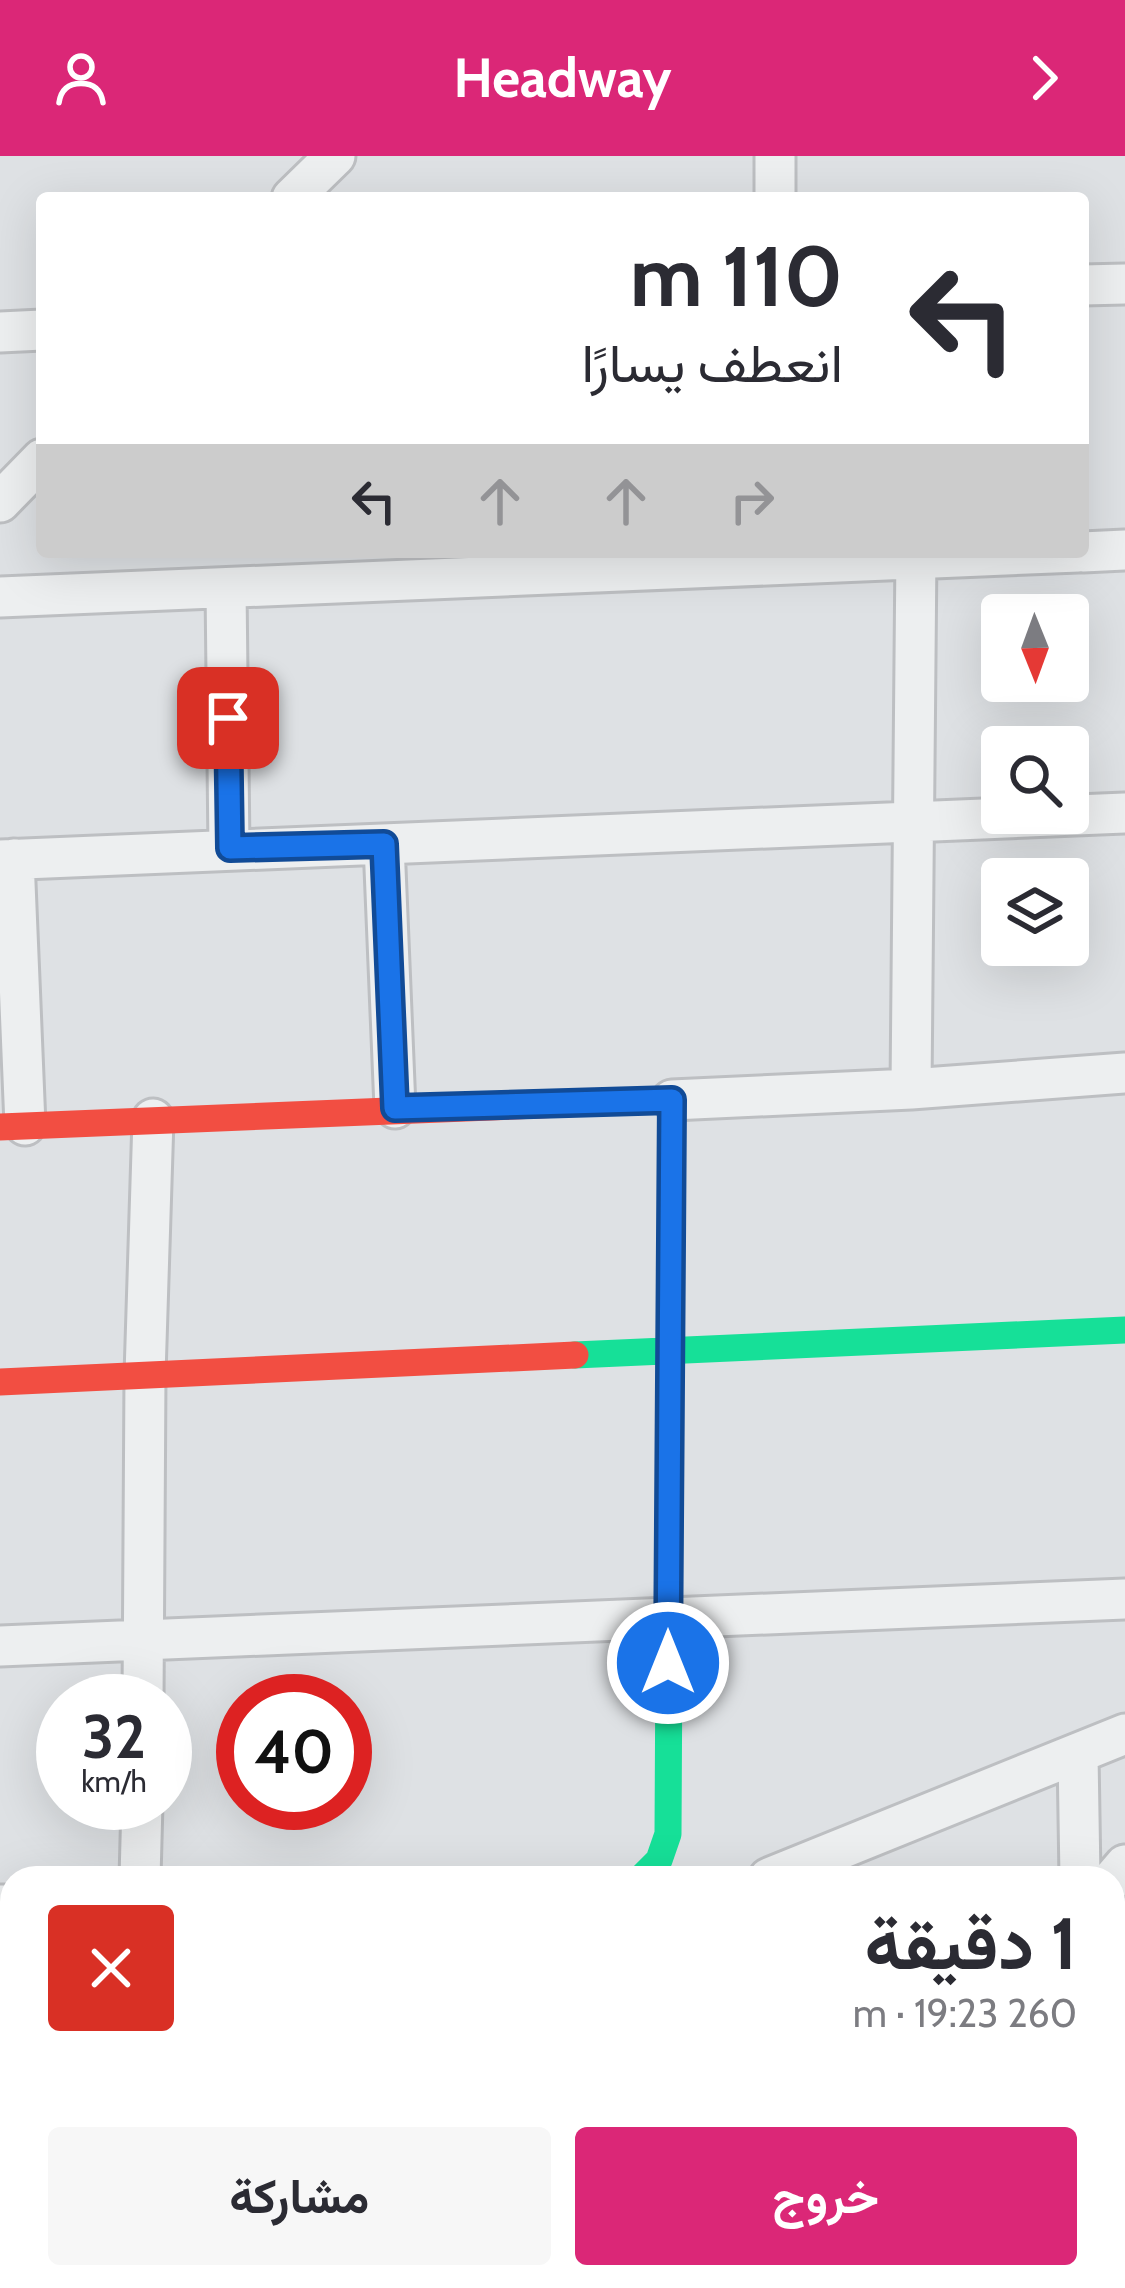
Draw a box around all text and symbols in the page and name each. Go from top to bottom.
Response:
icon: person [48,45,114,111]
text: Headway [454,45,671,111]
icon: forward [1011,45,1077,111]
text: 110 m [630,225,843,327]
icon: left [885,240,1041,396]
text: انعطف يسارًا [582,330,843,396]
icon: left [341,468,407,534]
icon: ahead [467,468,533,534]
icon: ahead [593,468,659,534]
icon: right [719,468,785,534]
north arrow [981,594,1089,702]
map controls [981,594,1089,966]
pin [177,667,279,769]
icon: arrive [195,685,261,751]
button: search [981,726,1089,834]
button: layers [981,858,1089,966]
position arrow [605,1600,731,1726]
speed limit sign: 40 [216,1674,372,1830]
text: 32 [82,1700,146,1773]
text: km/h [81,1763,147,1800]
text: 1 دقيقة [864,1900,1077,1987]
button: close [48,1905,174,2031]
text: 260 m · 19:23 [853,1989,1077,2037]
button: مشاركة [48,2127,551,2265]
button: خروج [575,2127,1077,2265]

